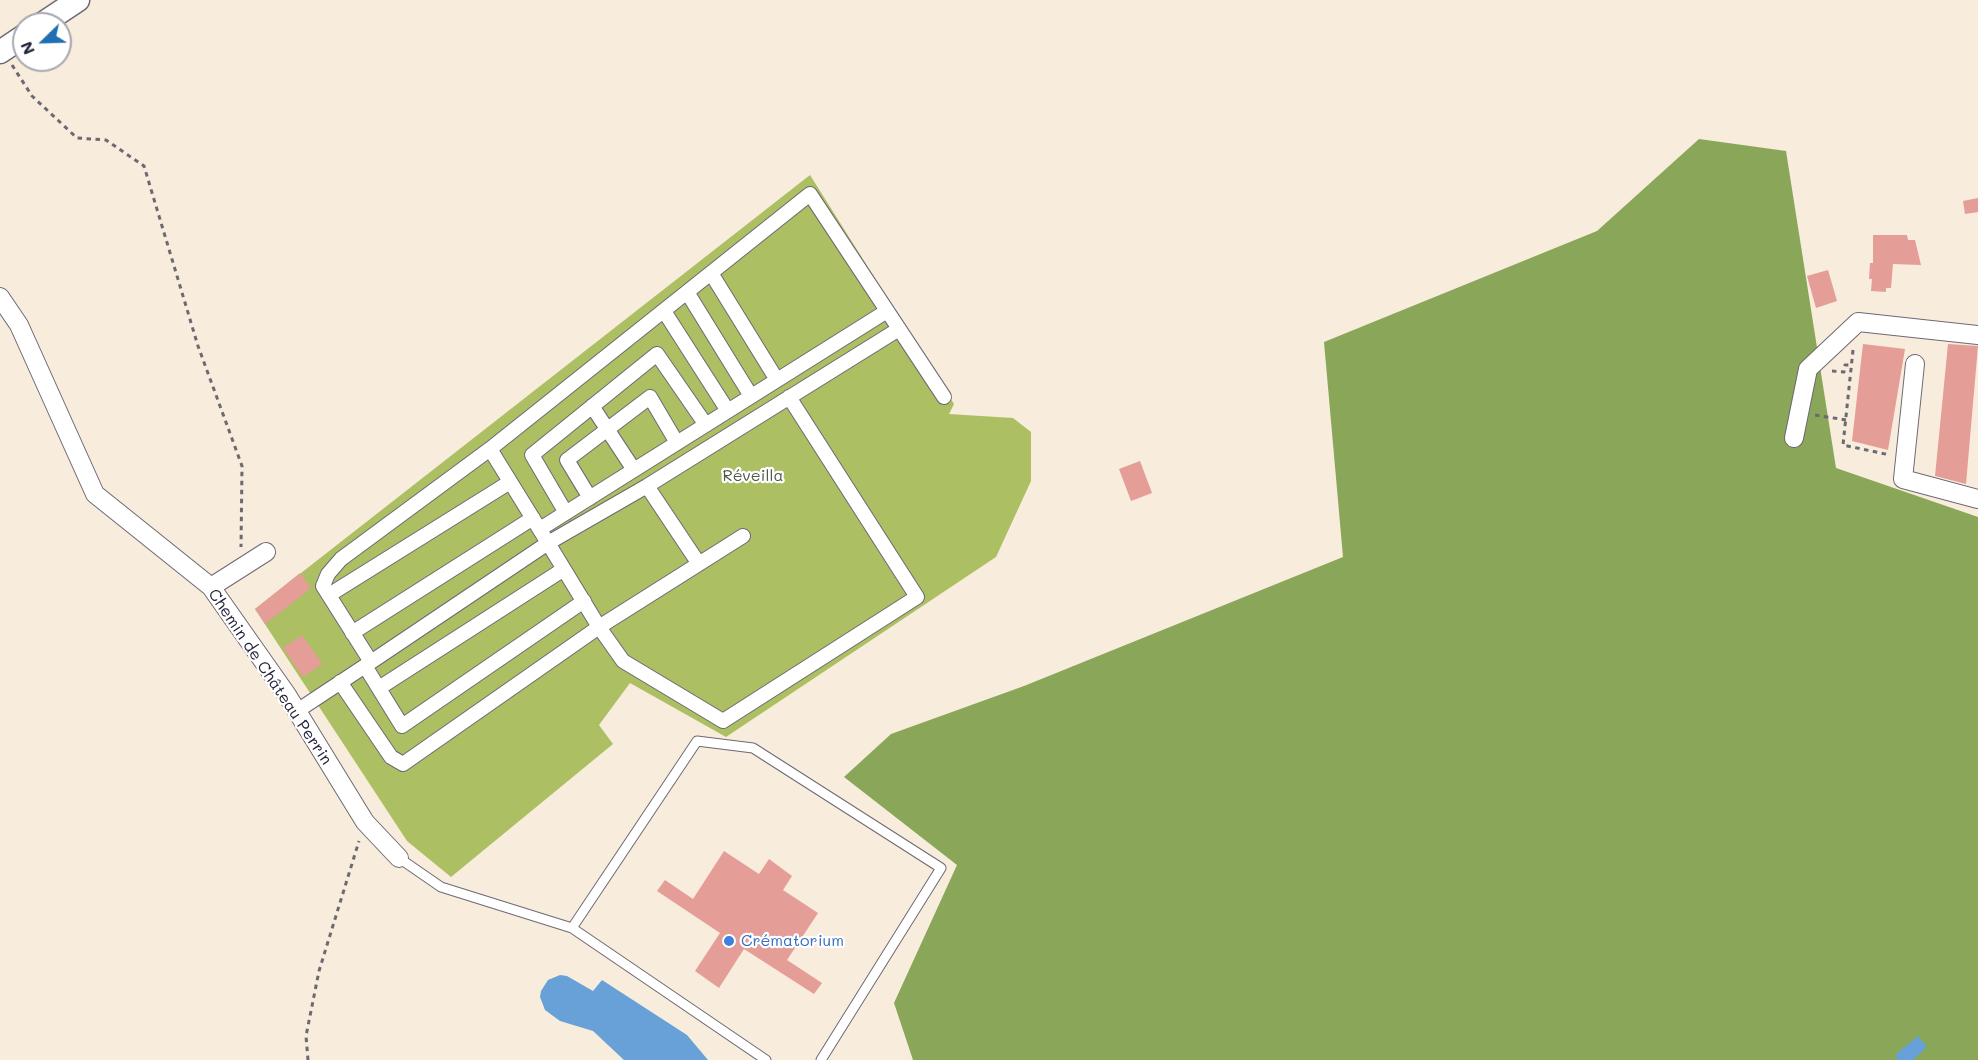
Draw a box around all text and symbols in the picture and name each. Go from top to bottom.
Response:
north arrow [12,12,72,72]
text: N [15,39,39,58]
park label: Réveilla [723,466,783,486]
street label: Chemin de Château Perrin [204,585,336,769]
place label: Crématorium [741,931,844,951]
marker: Crématorium [722,934,736,948]

